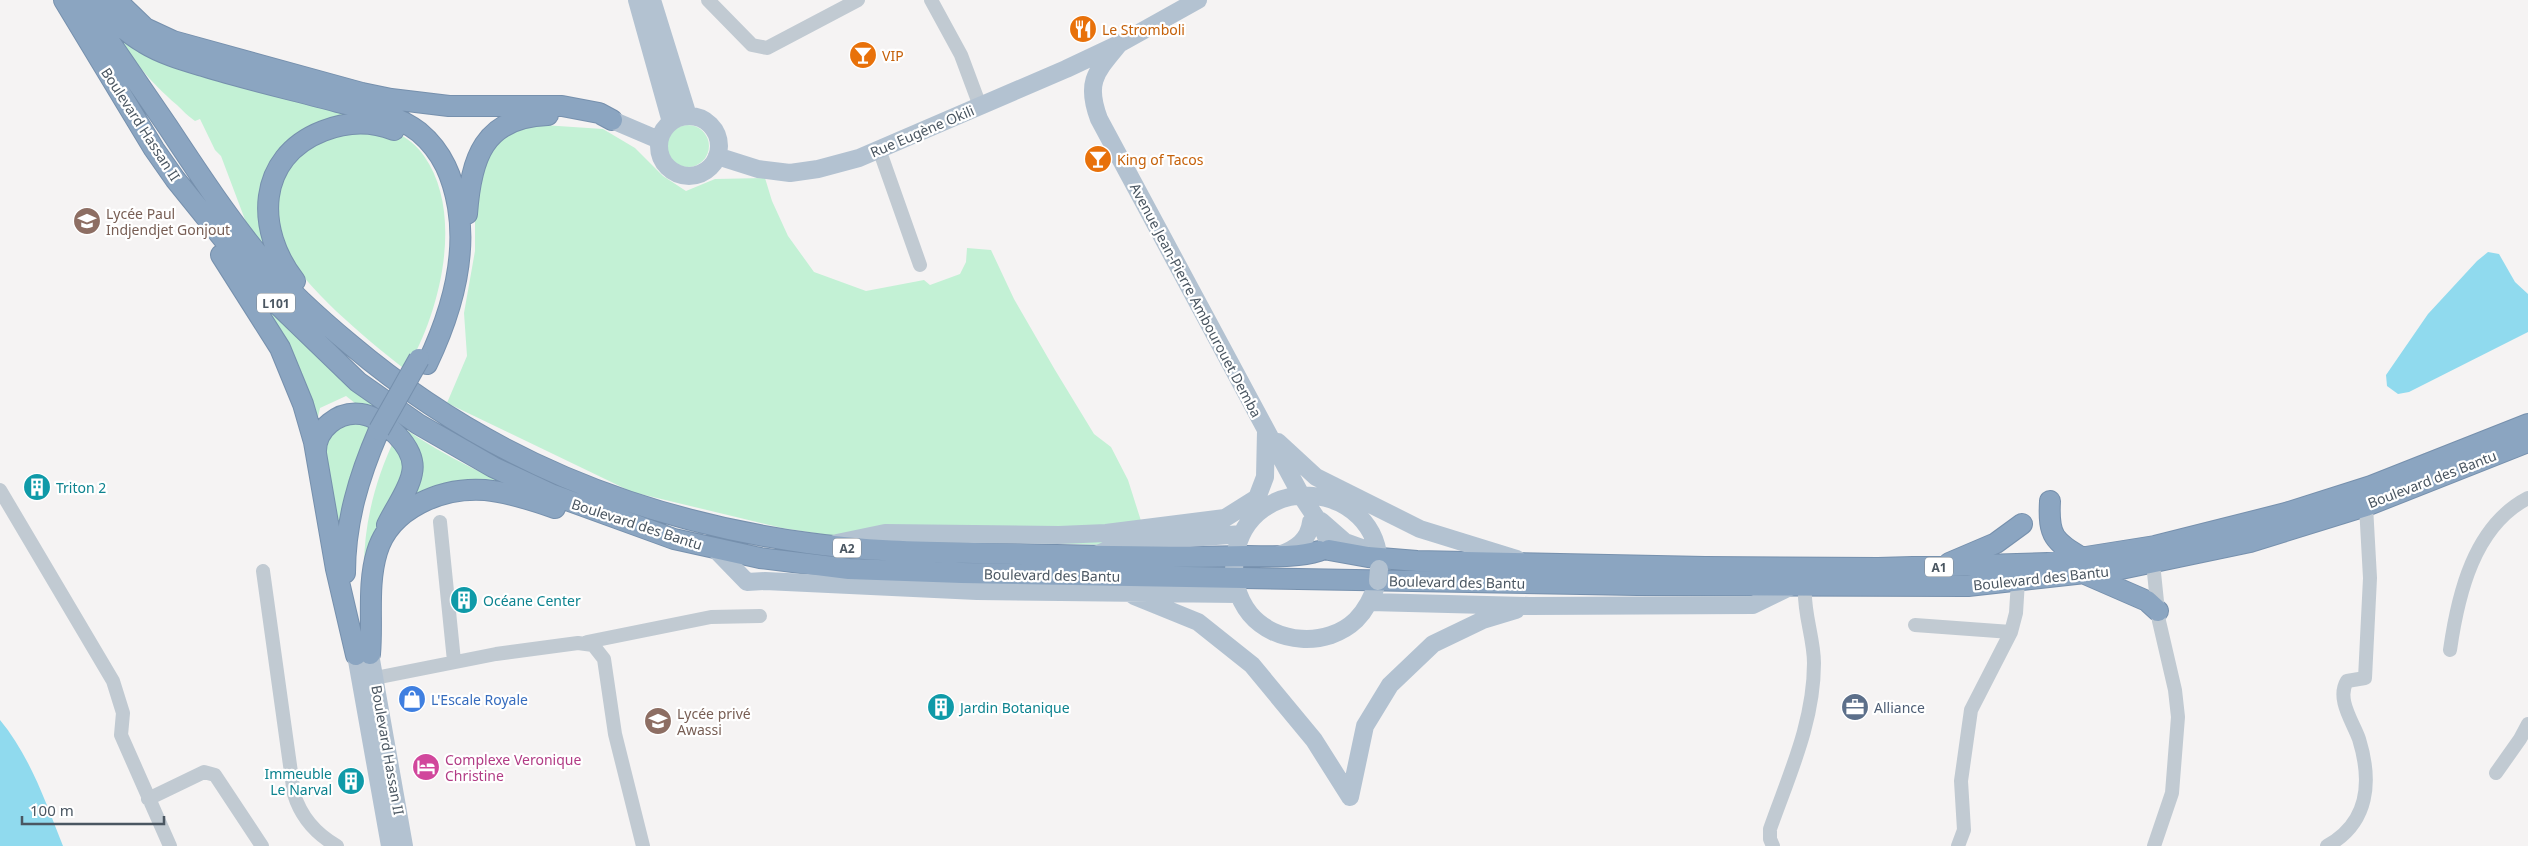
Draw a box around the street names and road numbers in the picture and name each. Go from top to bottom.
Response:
street label: Boulevard Hassan II [97,64,185,185]
street label: Rue Eugène Okili [867,101,977,161]
street label: Avenue Jean-Pierre Ambourouet Demba [1126,179,1266,421]
road number: L101 [257,294,295,312]
street label: Boulevard des Bantu [2365,446,2499,512]
street label: Boulevard des Bantu [569,494,705,554]
road number: A2 [833,538,861,558]
road number: A1 [1925,558,1953,576]
street label: Boulevard des Bantu [1972,561,2110,595]
street label: Boulevard des Bantu [984,564,1120,586]
street label: Boulevard des Bantu [1389,571,1525,593]
street label: Boulevard Hassan II [367,684,409,817]

